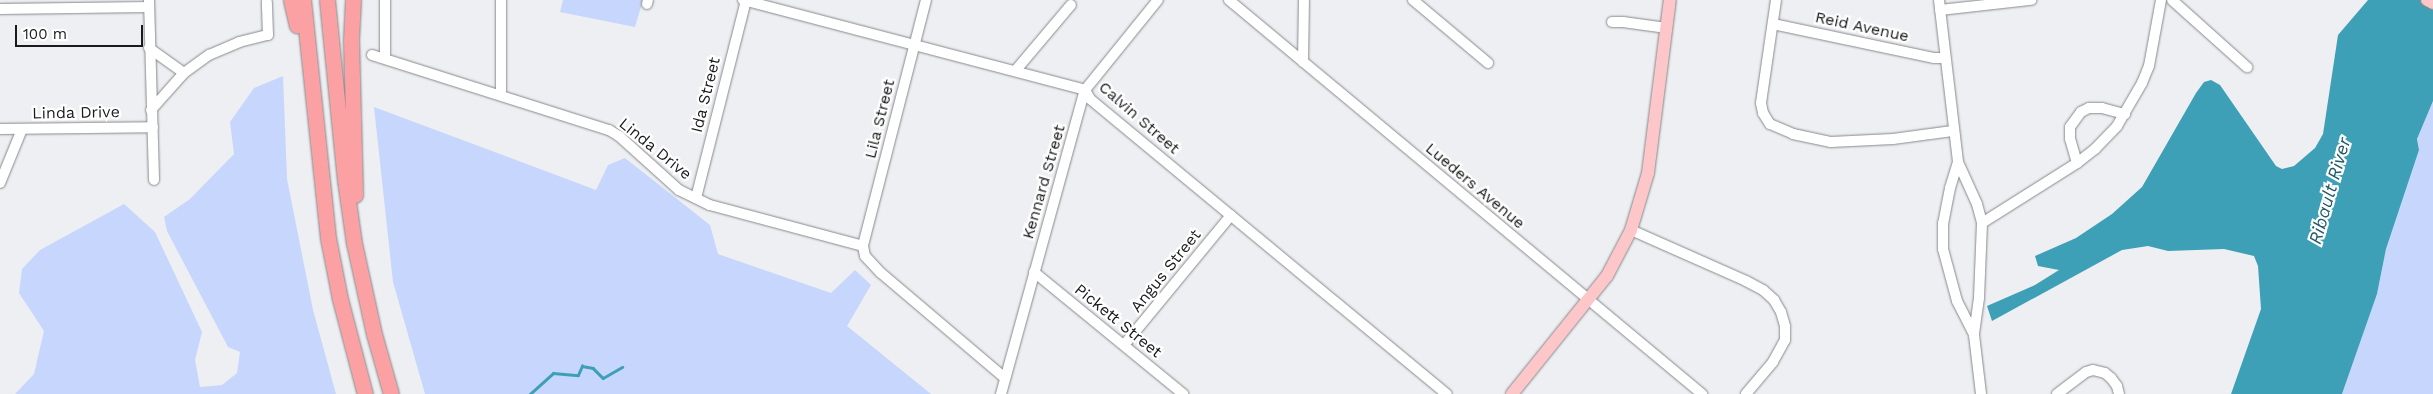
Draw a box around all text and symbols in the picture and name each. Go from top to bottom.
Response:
street label: Reid Avenue [1813,8,1911,46]
scale bar [18,15,145,47]
text: 100 m [23,25,67,43]
street label: Ida Street [687,55,725,135]
street label: Lila Street [861,77,899,161]
street label: Calvin Street [1095,78,1183,158]
street label: Linda Drive [32,103,120,123]
street label: Linda Drive [615,114,695,184]
street label: Kennard Street [1019,123,1069,241]
water label: Ribault River [2304,135,2356,247]
street label: Lueders Avenue [1421,139,1529,233]
street label: Angus Street [1127,226,1205,316]
street label: Pickett Street [1070,280,1166,362]

